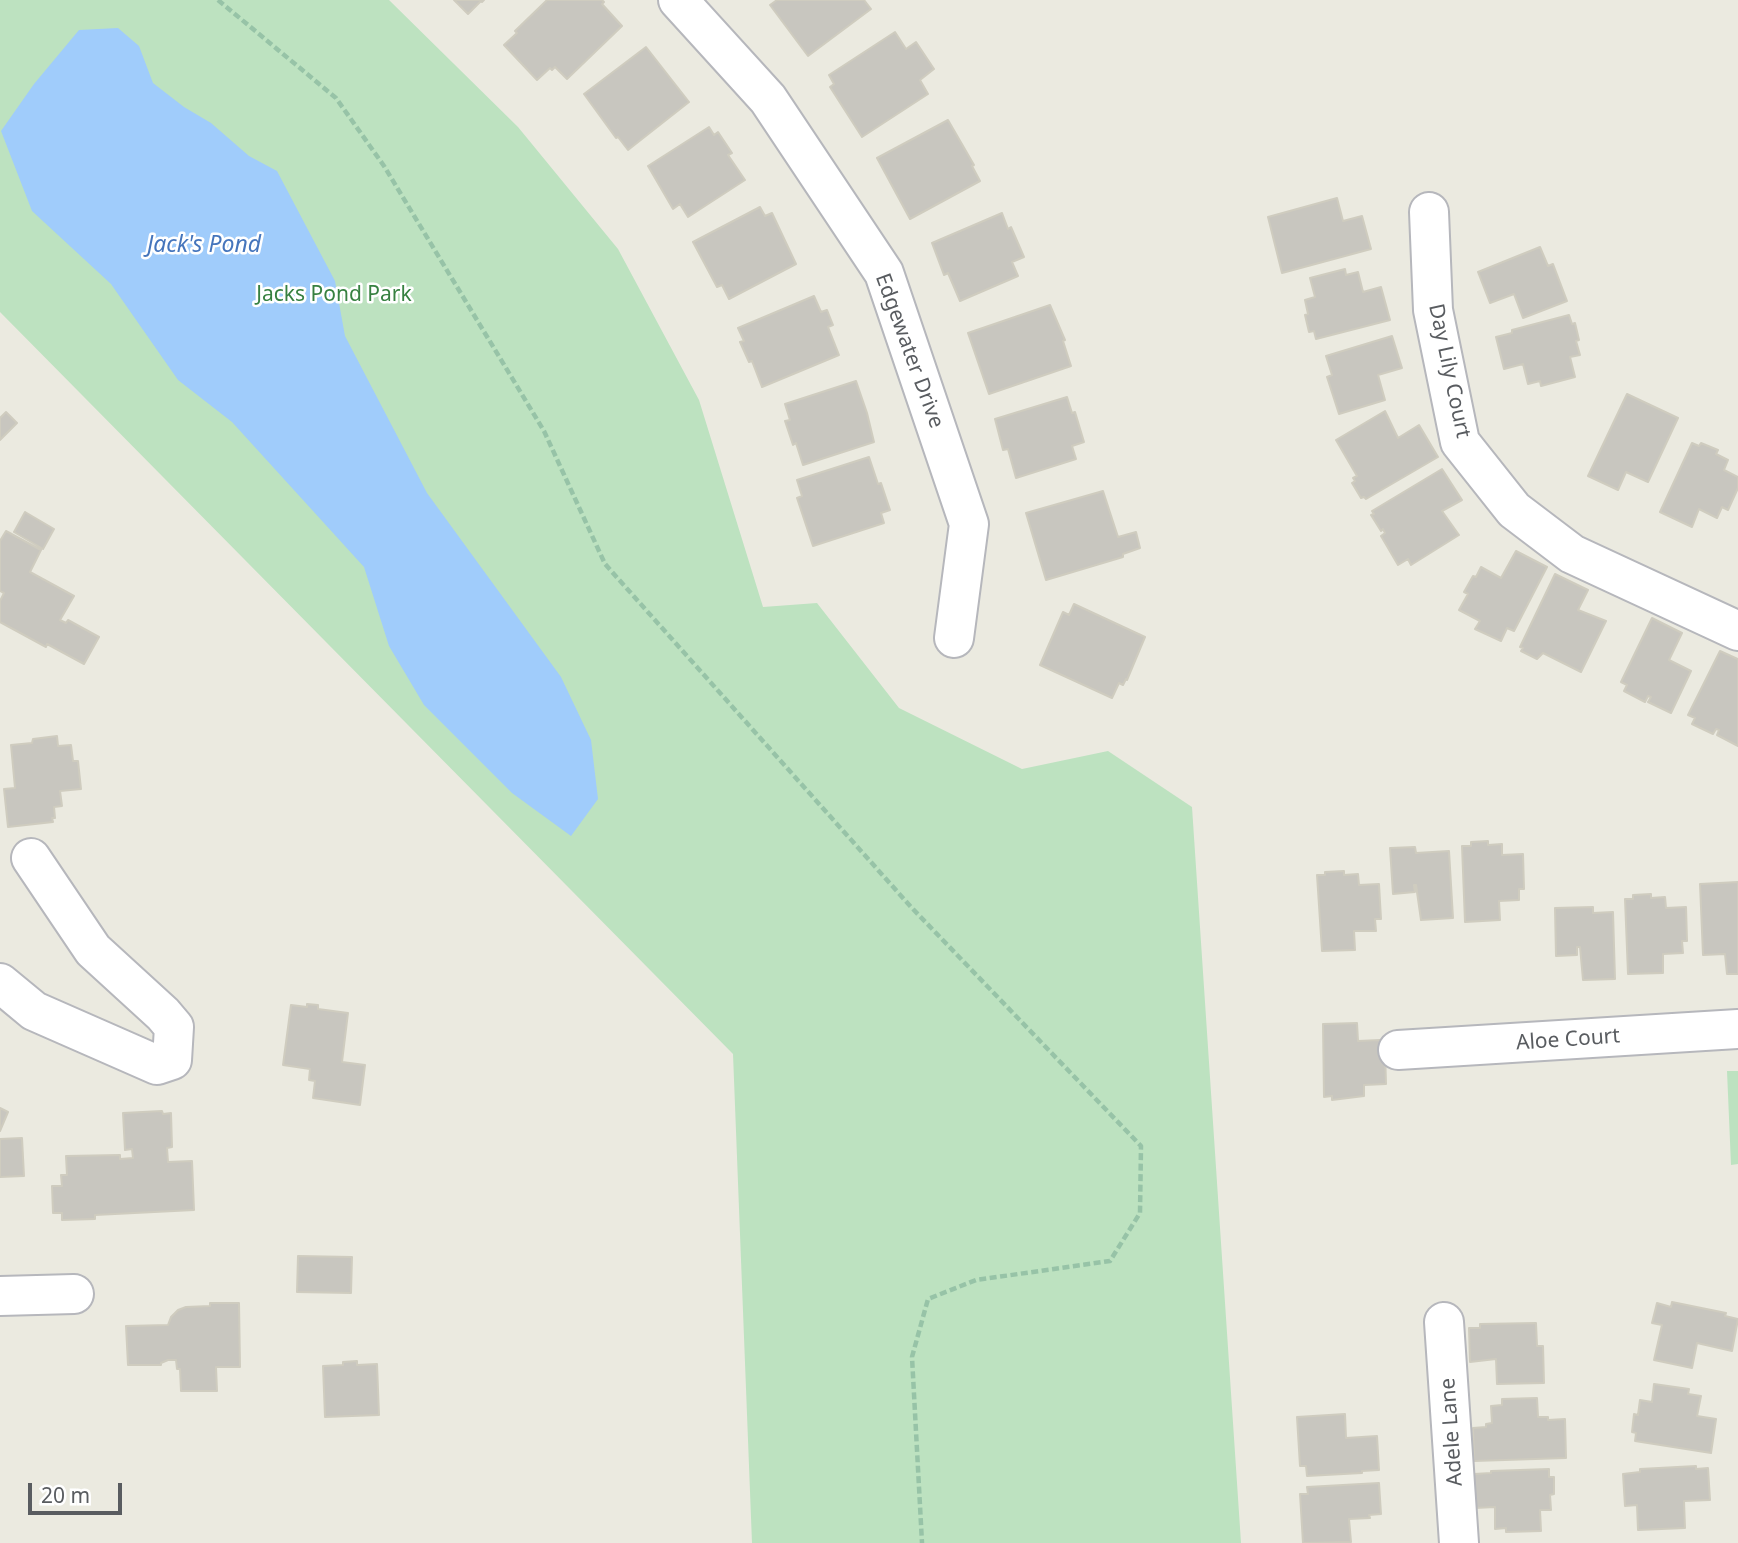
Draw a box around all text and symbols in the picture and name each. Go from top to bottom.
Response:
water label: Jack's Pond [147,231,261,259]
street label: Edgewater Drive [869,270,949,432]
park label: Jacks Pond Park [256,282,412,308]
street label: Day Lily Court [1422,302,1476,440]
street label: Aloe Court [1515,1024,1621,1056]
street label: Adele Lane [1436,1377,1468,1487]
scale bar [32,1470,126,1514]
text: 20 m [41,1481,90,1509]

